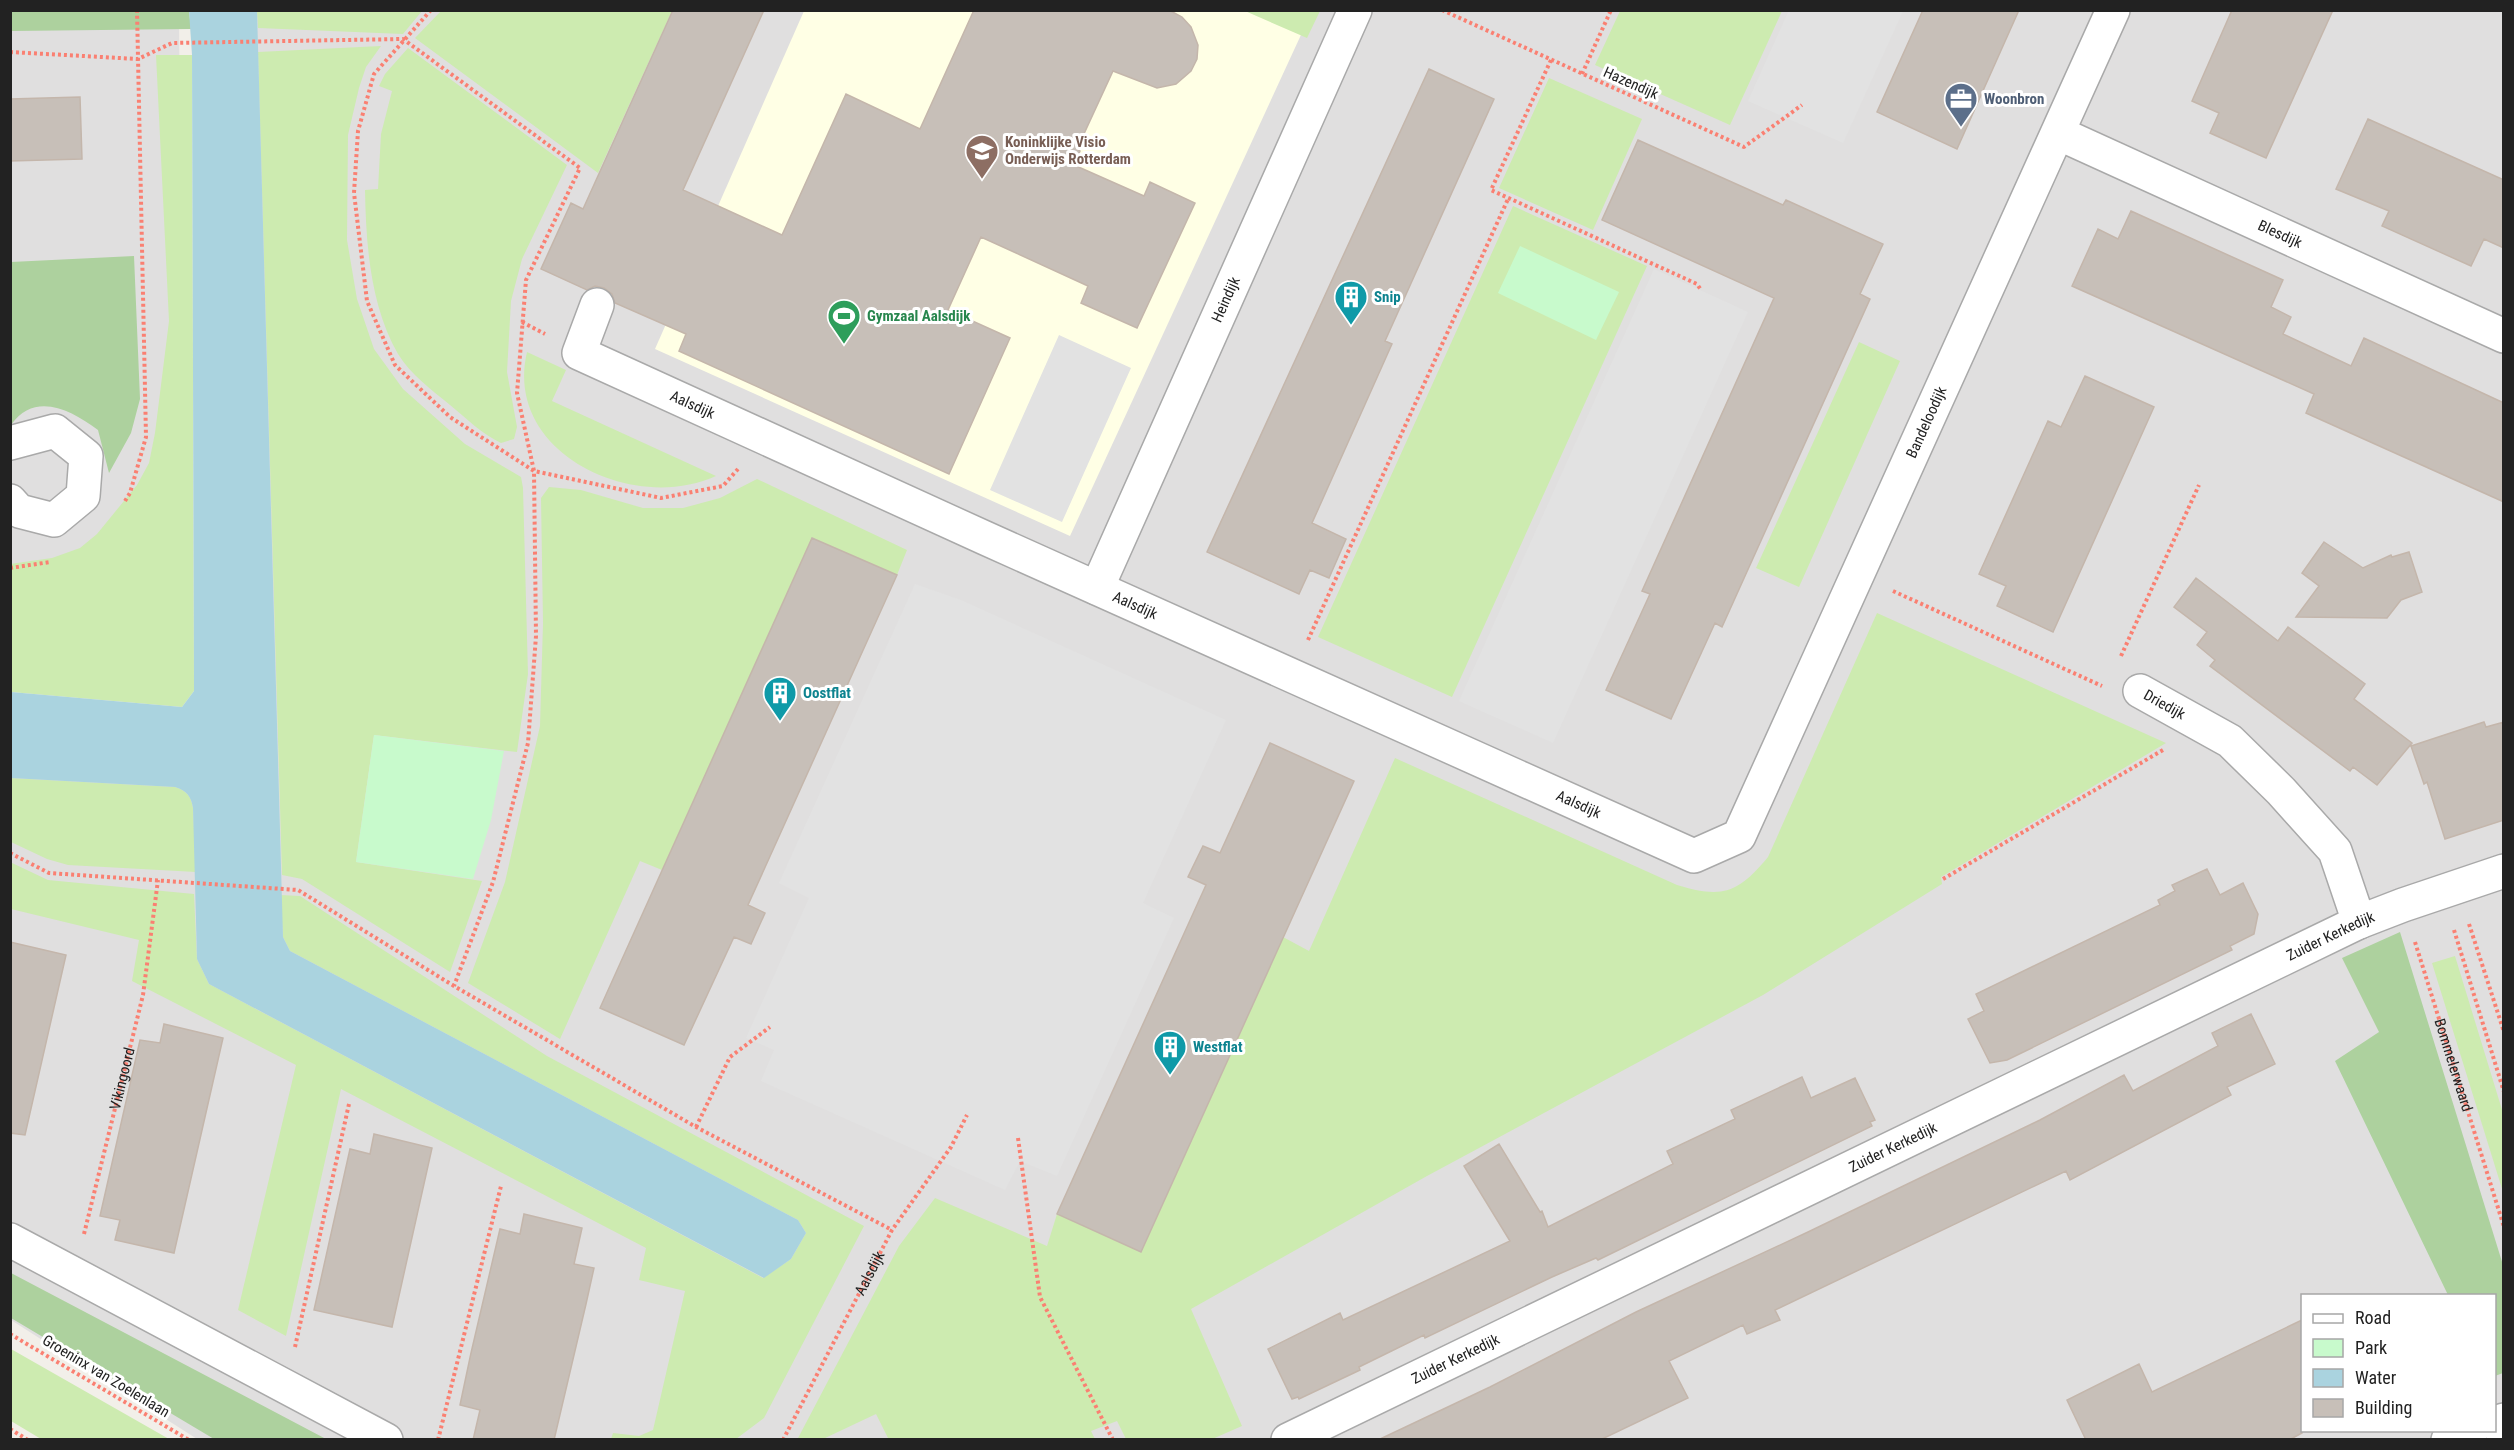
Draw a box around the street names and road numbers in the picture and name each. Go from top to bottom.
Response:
street label: Hazendijk [1601,63,1661,103]
street label: Blesdijk [2255,216,2305,252]
street label: Heindijk [1208,274,1244,325]
street label: Bandeloodijk [1902,383,1950,461]
street label: Aalsdijk [667,387,718,423]
street label: Aalsdijk [1110,587,1161,623]
street label: Driedijk [2141,686,2189,723]
street label: Aalsdijk [1553,786,1604,822]
street label: Zuider Kerkedijk [2284,908,2377,965]
street label: Bommelerwaard [2430,1016,2476,1114]
street label: Vikingoord [106,1046,139,1112]
street label: Zuider Kerkedijk [1846,1118,1940,1176]
street label: Aalsdijk [851,1248,889,1298]
street label: Zuider Kerkedijk [1409,1330,1502,1388]
street label: Groeninx van Zoelenlaan [39,1331,173,1421]

